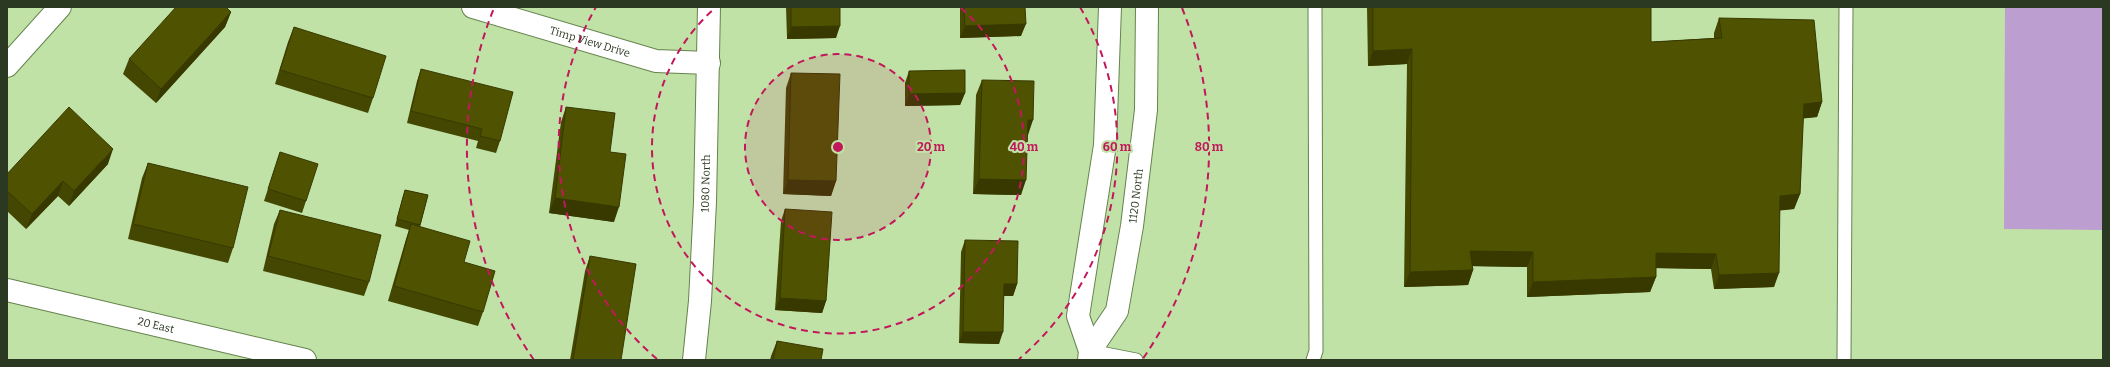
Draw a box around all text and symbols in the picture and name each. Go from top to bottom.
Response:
street label: Timp View Drive [548,24,632,60]
centre of rings [831,140,845,154]
text: 20 m [917,140,946,154]
text: 40 m [1010,140,1039,154]
text: 60 m [1103,140,1132,154]
text: 80 m [1195,140,1224,154]
street label: 1080 North [698,154,713,213]
street label: 1120 North [1126,168,1146,224]
street label: 20 East [136,315,175,336]

